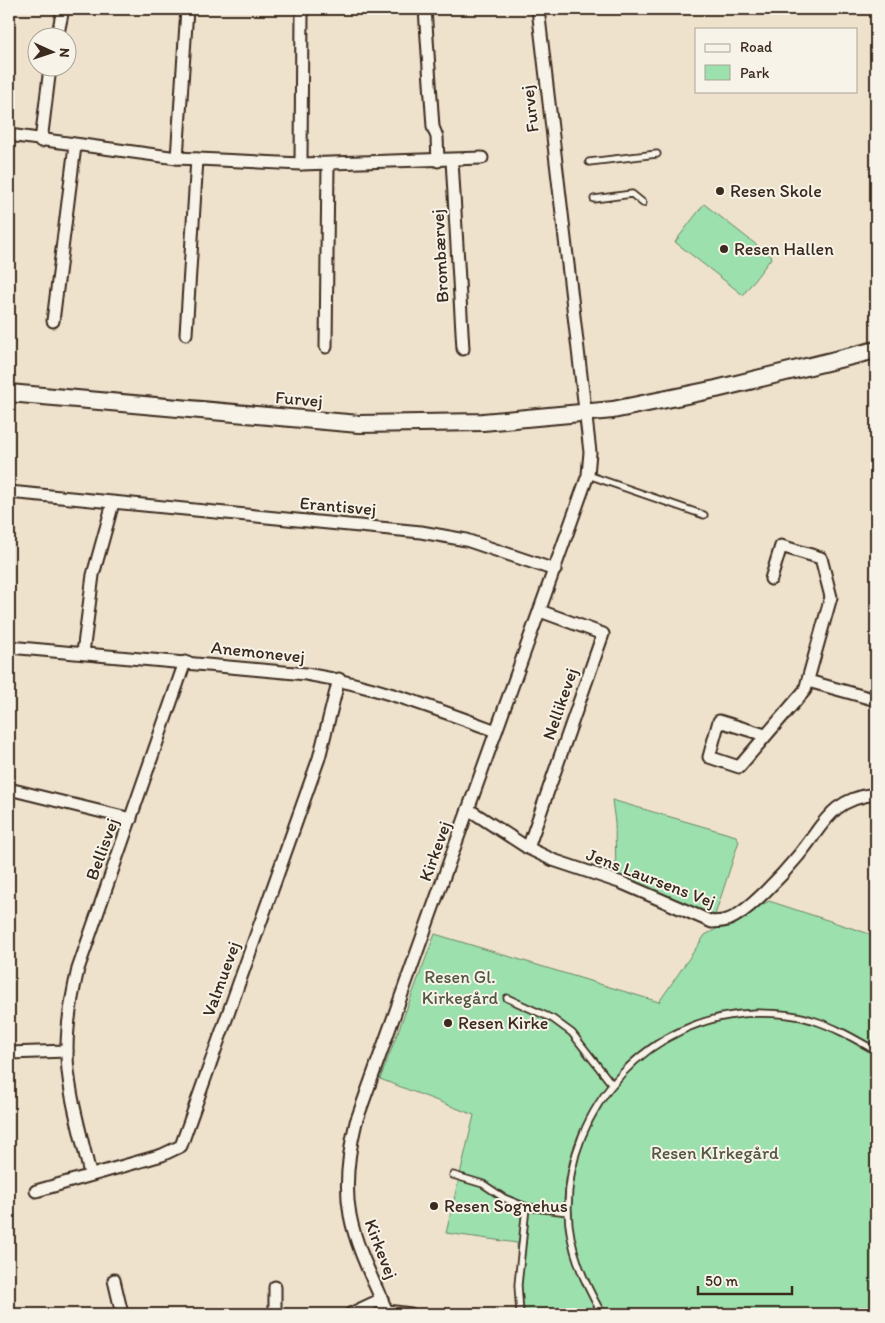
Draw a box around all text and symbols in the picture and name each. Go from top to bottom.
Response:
north arrow [28,28,78,78]
legend [695,28,858,92]
text: Road [740,38,773,56]
text: N [56,47,73,58]
text: Park [740,64,770,82]
street label: Furvej [516,84,544,134]
place label: Resen Skole [730,180,822,202]
marker: Resen Skole [714,185,726,197]
street label: Brombærvej [427,208,453,304]
place label: Resen Hallen [734,238,834,260]
marker: Resen Hallen [718,243,730,255]
street label: Furvej [274,386,324,412]
street label: Erantisvej [299,492,377,520]
street label: Anemonevej [210,636,306,668]
street label: Nellikevej [537,665,583,743]
street label: Bellisvej [81,815,123,883]
street label: Kirkevej [414,818,456,884]
street label: Jens Laursens Vej [583,843,719,913]
street label: Valmuevej [197,938,245,1020]
park label: Resen Gl. Kirkegård [422,966,499,1009]
place label: Resen Kirke [458,1012,548,1034]
marker: Resen Kirke [442,1017,454,1029]
park label: Resen KIrkegård [651,1142,779,1164]
place label: Resen Sognehus [444,1195,568,1217]
marker: Resen Sognehus [428,1200,440,1212]
street label: Kirkevej [360,1216,402,1282]
scale bar [698,1263,791,1295]
text: 50 m [705,1272,738,1290]

